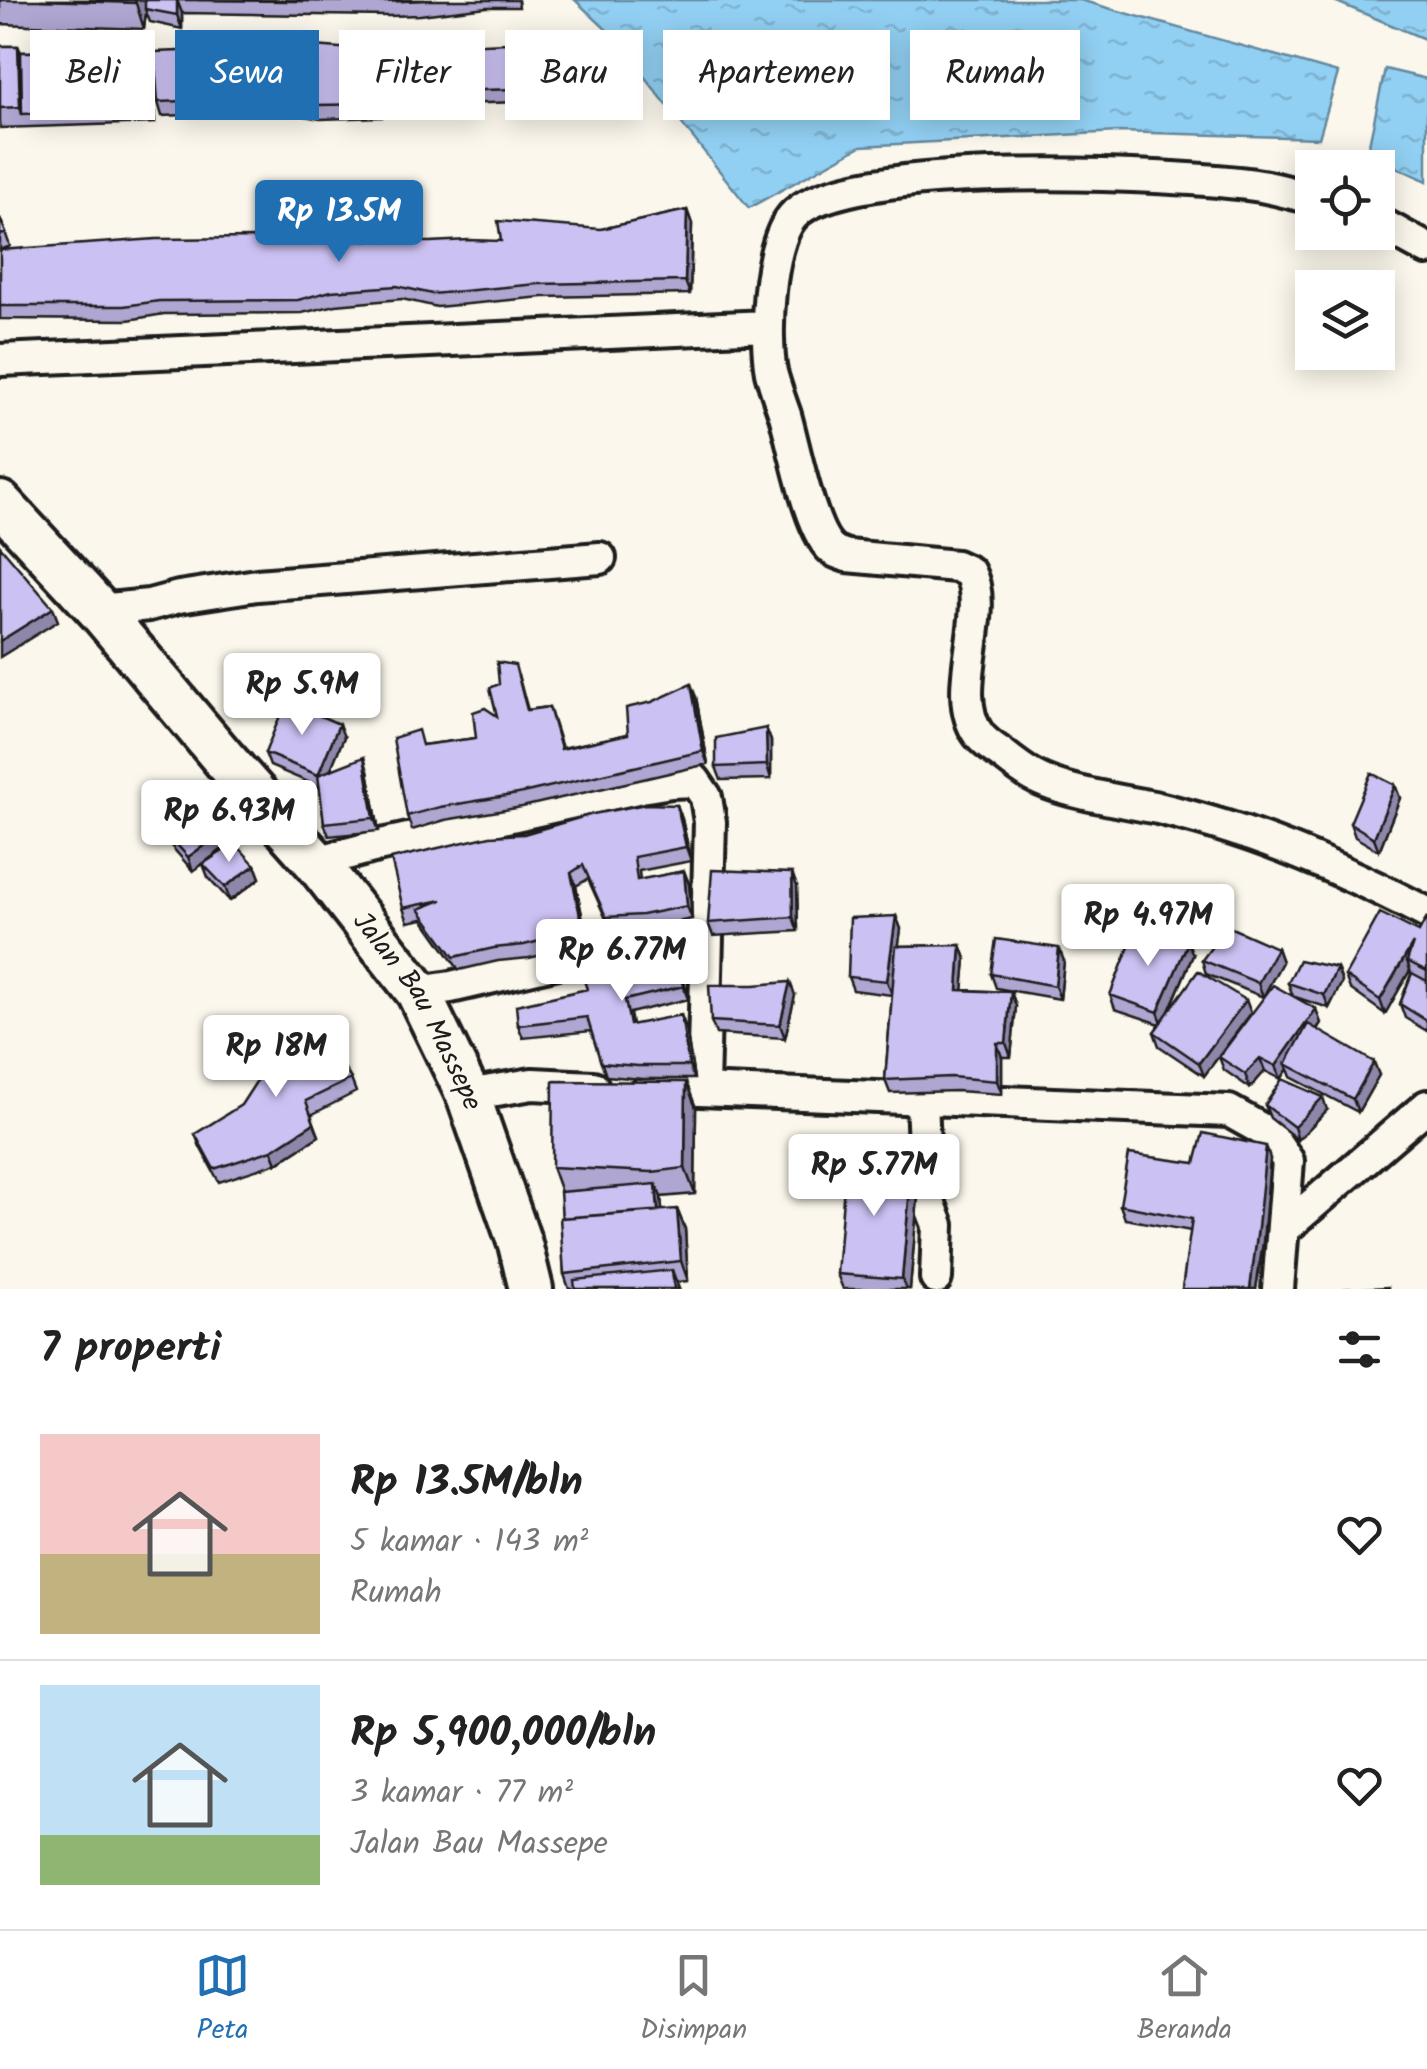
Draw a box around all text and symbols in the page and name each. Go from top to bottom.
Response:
chip: Beli [30,30,155,120]
chip: Sewa [175,30,319,120]
chip: Filter [339,30,485,120]
chip: Baru [505,30,643,120]
chip: Apartemen [663,30,890,120]
chip: Rumah [910,30,1080,120]
map controls [1295,150,1395,370]
button: locate [1295,150,1395,250]
pin: Rp 13.5M [236,180,442,265]
text: Rp 13.5M [277,187,401,238]
button: layers [1295,270,1395,370]
pin: Rp 5.9M [210,653,394,738]
text: Rp 5.9M [246,660,358,711]
pin: Rp 6.93M [126,780,332,865]
text: Rp 6.93M [163,787,295,838]
pin: Rp 4.97M [1045,884,1251,969]
text: Rp 4.97M [1083,891,1213,942]
street label: Jalan Bau Massepe [341,902,494,1117]
pin: Rp 6.77M [519,919,725,1004]
text: Rp 6.77M [558,926,686,977]
pin: Rp 18M [195,1015,357,1100]
text: Rp 18M [225,1022,327,1073]
pin: Rp 5.77M [771,1134,977,1219]
text: Rp 5.77M [811,1141,937,1192]
text: 7 properti [40,1316,221,1383]
icon: filters [1332,1322,1387,1377]
text: Rp 13.5M/bln [350,1450,583,1517]
icon: home [120,1474,240,1594]
icon: heart [1332,1507,1387,1562]
text: 5 kamar · 143 m² [350,1517,588,1568]
text: Rumah [350,1568,442,1619]
text: Rp 5,900,000/bln [350,1701,656,1768]
icon: home [120,1725,240,1845]
icon: heart [1332,1758,1387,1813]
text: 3 kamar · 77 m² [350,1768,573,1819]
text: Jalan Bau Massepe [350,1819,608,1870]
tab: Peta [195,1948,250,2053]
tab: Disimpan [640,1948,747,2053]
tab: Beranda [1137,1948,1232,2053]

